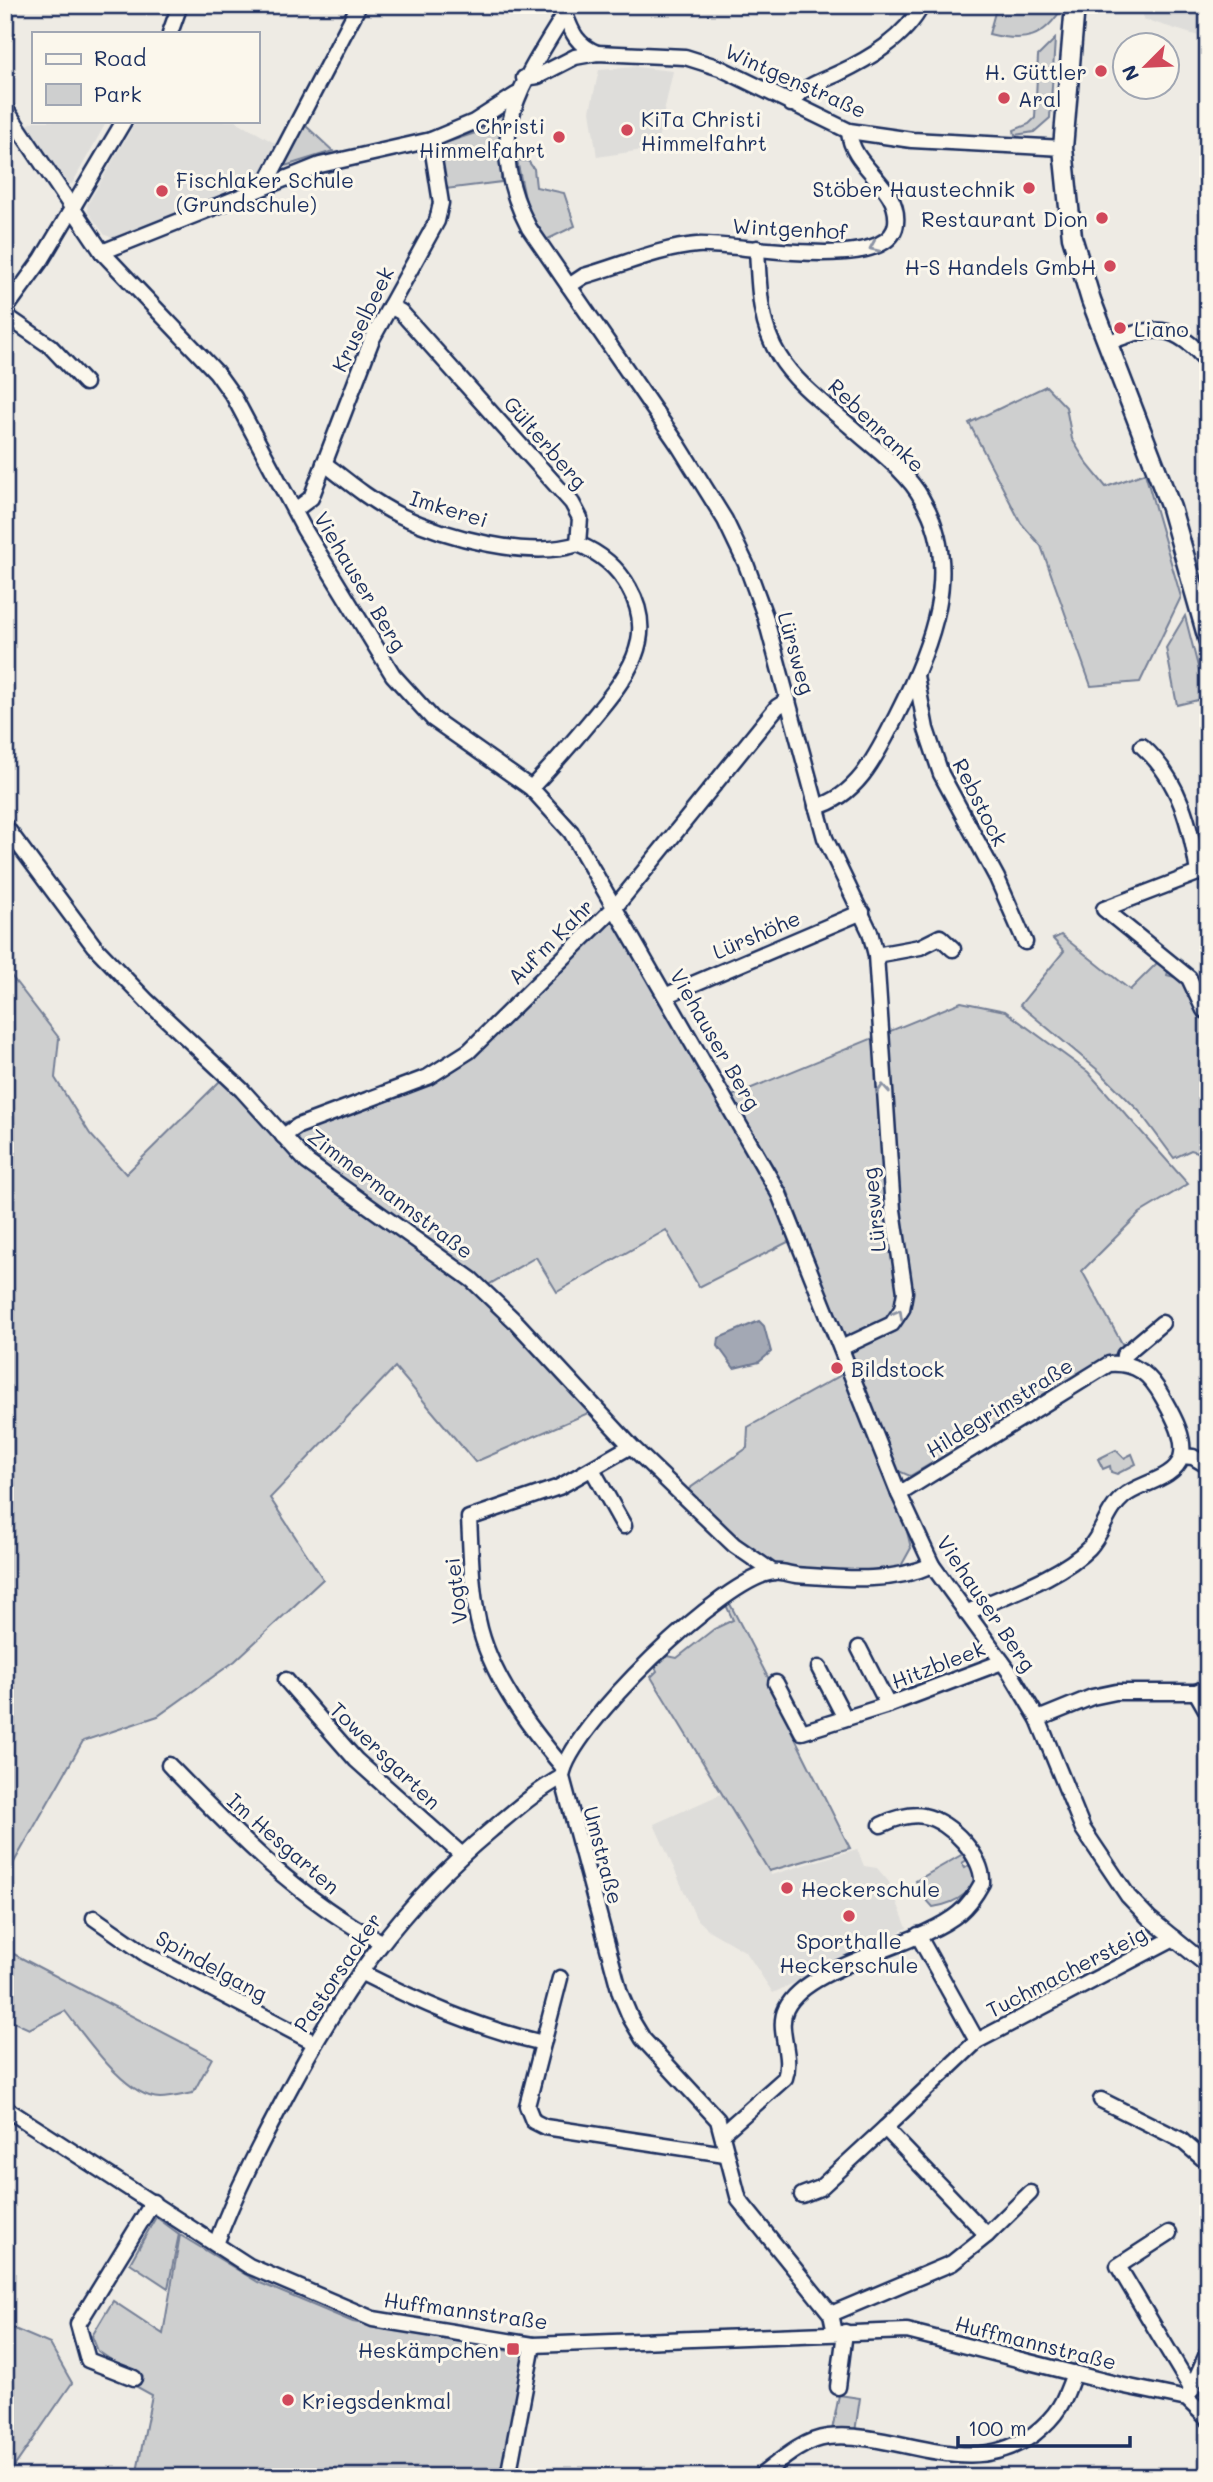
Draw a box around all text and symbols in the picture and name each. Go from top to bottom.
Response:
legend [32,32,259,122]
north arrow [1112,32,1182,102]
street label: Wintgenstraße [721,37,871,123]
text: Road [94,44,146,71]
place label: H. Güttler [985,58,1087,85]
text: N [1116,61,1144,85]
marker: H. Güttler [1093,63,1109,79]
text: Park [94,80,142,107]
place label: Aral [1018,85,1061,112]
marker: Aral [996,90,1012,106]
place label: KiTa Christi Himmelfahrt [641,105,767,156]
place label: Christi Himmelfahrt [419,112,545,163]
marker: KiTa Christi Himmelfahrt [619,122,635,138]
marker: Christi Himmelfahrt [551,129,567,145]
place label: Fischlaker Schule (Grundschule) [176,166,354,217]
place label: Stöber Haustechnik [812,175,1015,202]
marker: Stöber Haustechnik [1021,180,1037,196]
marker: Fischlaker Schule (Grundschule) [154,183,170,199]
place label: Restaurant Dion [921,205,1088,232]
marker: Restaurant Dion [1094,210,1110,226]
street label: Wintgenhof [732,212,849,245]
one-way arrow [869,239,881,253]
place label: H-S Handels GmbH [905,253,1096,280]
marker: H-S Handels GmbH [1102,258,1118,274]
street label: Kruselbeek [325,262,399,376]
place label: Liano [1134,315,1189,342]
marker: Liano [1112,320,1128,336]
street label: Rebenranke [823,372,931,478]
street label: Gülterberg [498,390,594,494]
street label: Imkerei [407,483,491,533]
street label: Viehauser Berg [309,506,413,656]
street label: Lürsweg [772,609,822,697]
street label: Rebstock [947,753,1015,851]
street label: Auf'm Kahr [501,892,599,990]
street label: Lürshöhe [708,904,804,964]
street label: Viehauser Berg [665,964,767,1114]
one-way arrow [876,1083,891,1094]
street label: Zimmermannstraße [303,1122,479,1264]
street label: Lürsweg [855,1166,891,1254]
one-way arrow [889,1308,903,1321]
street label: Hildegrimstraße [920,1351,1078,1463]
place label: Bildstock [851,1355,944,1382]
marker: Bildstock [829,1360,845,1376]
street label: Viehauser Berg [931,1530,1043,1676]
street label: Vogtei [438,1556,472,1626]
street label: Hitzbleek [887,1634,989,1694]
street label: Towersgarten [325,1695,447,1815]
street label: Im Hesgarten [222,1787,346,1899]
street label: Umstraße [578,1803,630,1907]
place label: Heckerschule [801,1875,940,1902]
marker: Heckerschule [779,1880,795,1896]
street label: Pastorsacker [287,1907,387,2037]
marker: Sporthalle Heckerschule [841,1908,857,1924]
street label: Tuchmachersteig [981,1919,1151,2023]
street label: Spindelgang [151,1923,273,2007]
place label: Sporthalle Heckerschule [779,1927,919,1978]
street label: Huffmannstraße [382,2285,550,2335]
street label: Huffmannstraße [953,2309,1119,2375]
place label: Heskämpchen [358,2336,499,2363]
marker: Heskämpchen [505,2341,521,2357]
place label: Kriegsdenkmal [302,2387,451,2414]
marker: Kriegsdenkmal [280,2392,296,2408]
scale bar [958,2405,1129,2449]
text: 100 m [968,2414,1027,2441]

